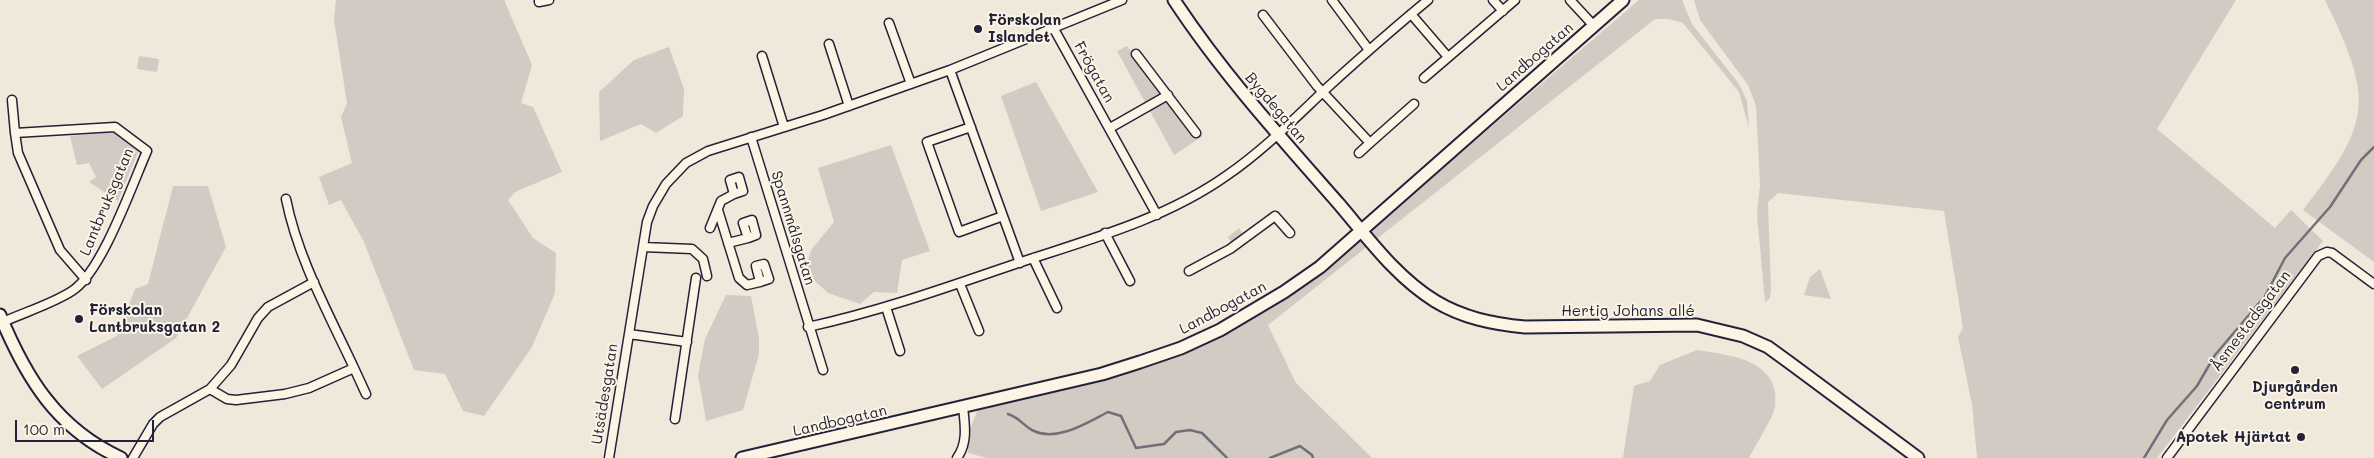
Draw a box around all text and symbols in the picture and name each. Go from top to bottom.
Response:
place label: Förskolan Islandet [988,11,1061,46]
street label: Landbogatan [1493,19,1577,95]
marker: Förskolan Islandet [972,23,984,35]
street label: Frögatan [1070,38,1118,106]
street label: Bygdegatan [1241,69,1311,147]
street label: Lantbruksgatan [76,146,138,258]
street label: Spannmålsgatan [767,169,819,287]
street label: Åsmestadsgatan [2207,267,2295,375]
street label: Landbogatan [1176,278,1270,338]
place label: Förskolan Lantbruksgatan 2 [89,301,220,336]
street label: Hertig Johans allé [1561,302,1695,320]
marker: Förskolan Lantbruksgatan 2 [73,313,85,325]
street label: Utsädesgatan [588,342,622,446]
marker: Djurgården centrum [2289,364,2301,376]
place label: Djurgården centrum [2252,378,2338,413]
street label: Landbogatan [791,401,889,441]
scale bar [18,410,156,442]
text: 100 m [23,419,65,439]
place label: Apotek Hjärtat [2176,428,2291,446]
marker: Apotek Hjärtat [2295,431,2307,443]

